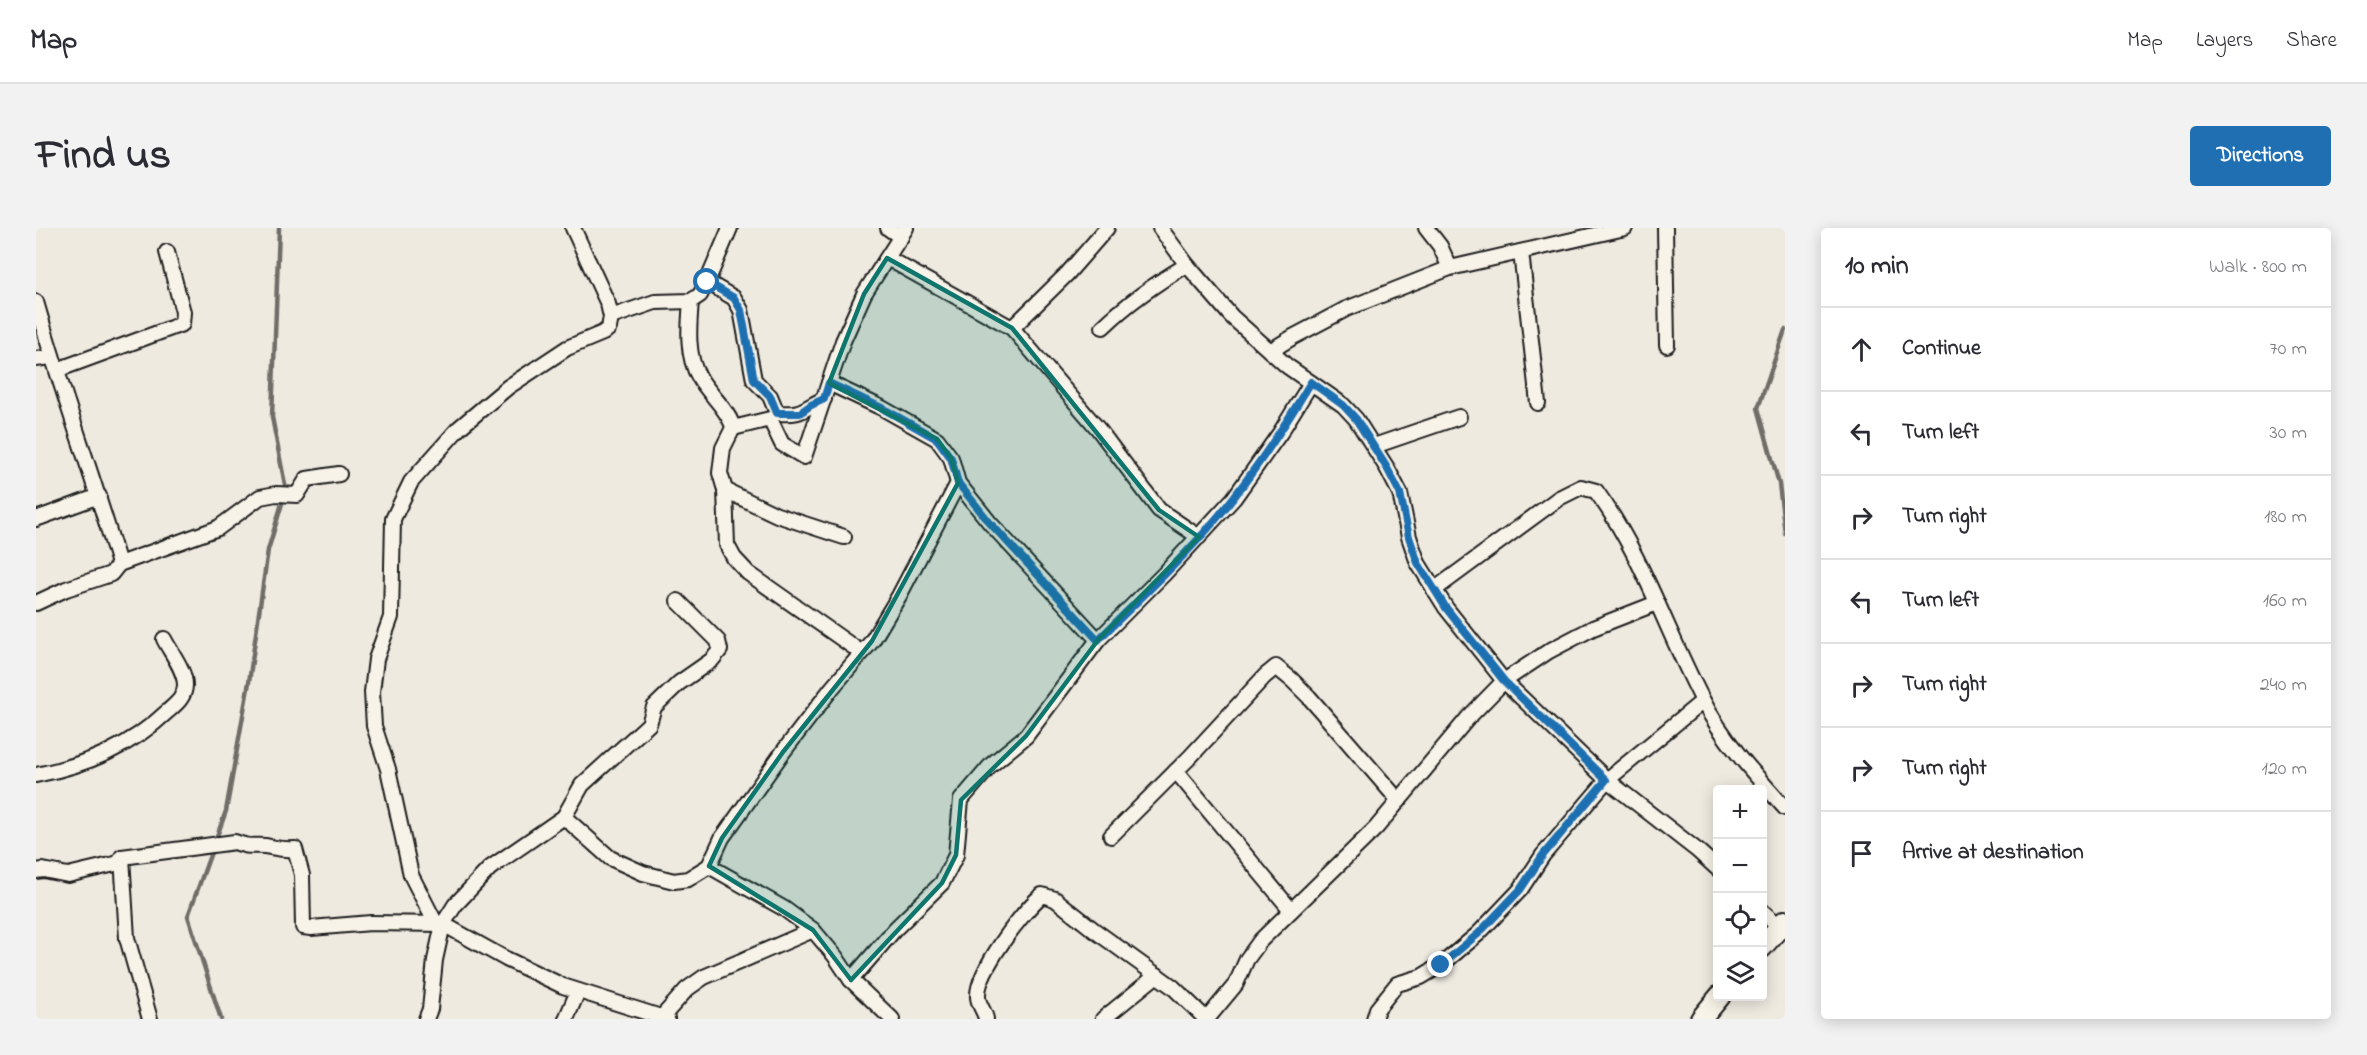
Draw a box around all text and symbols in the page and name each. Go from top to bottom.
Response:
text: Map [30,21,77,62]
text: Map [2127,26,2163,56]
text: Layers [2196,26,2253,56]
text: Share [2286,26,2337,56]
text: Find us [36,126,171,187]
button: Directions [2190,126,2331,186]
text: 10 min [1845,248,1909,286]
text: Walk · 800 m [2209,253,2307,282]
route start [693,268,719,294]
icon: ahead [1845,333,1878,366]
text: Continue [1902,333,1981,365]
text: 70 m [2270,335,2307,364]
icon: left [1845,417,1878,450]
text: Turn left [1902,417,1979,449]
text: 30 m [2270,419,2307,448]
icon: right [1845,501,1878,534]
text: Turn right [1902,501,1987,533]
text: 180 m [2264,503,2307,532]
icon: left [1845,585,1878,618]
text: Turn left [1902,585,1979,617]
text: 160 m [2263,587,2307,616]
icon: right [1845,669,1878,702]
text: Turn right [1902,669,1987,701]
text: 240 m [2260,671,2307,700]
icon: right [1845,753,1878,786]
text: Turn right [1902,753,1987,785]
text: 120 m [2262,755,2307,784]
map controls [1713,785,1767,1001]
button: + [1713,785,1767,839]
icon: arrive [1845,837,1878,870]
text: Arrive at destination [1902,837,2084,869]
button: − [1713,839,1767,893]
button: locate [1713,893,1767,947]
button: layers [1713,947,1767,1001]
route end [1427,951,1453,977]

